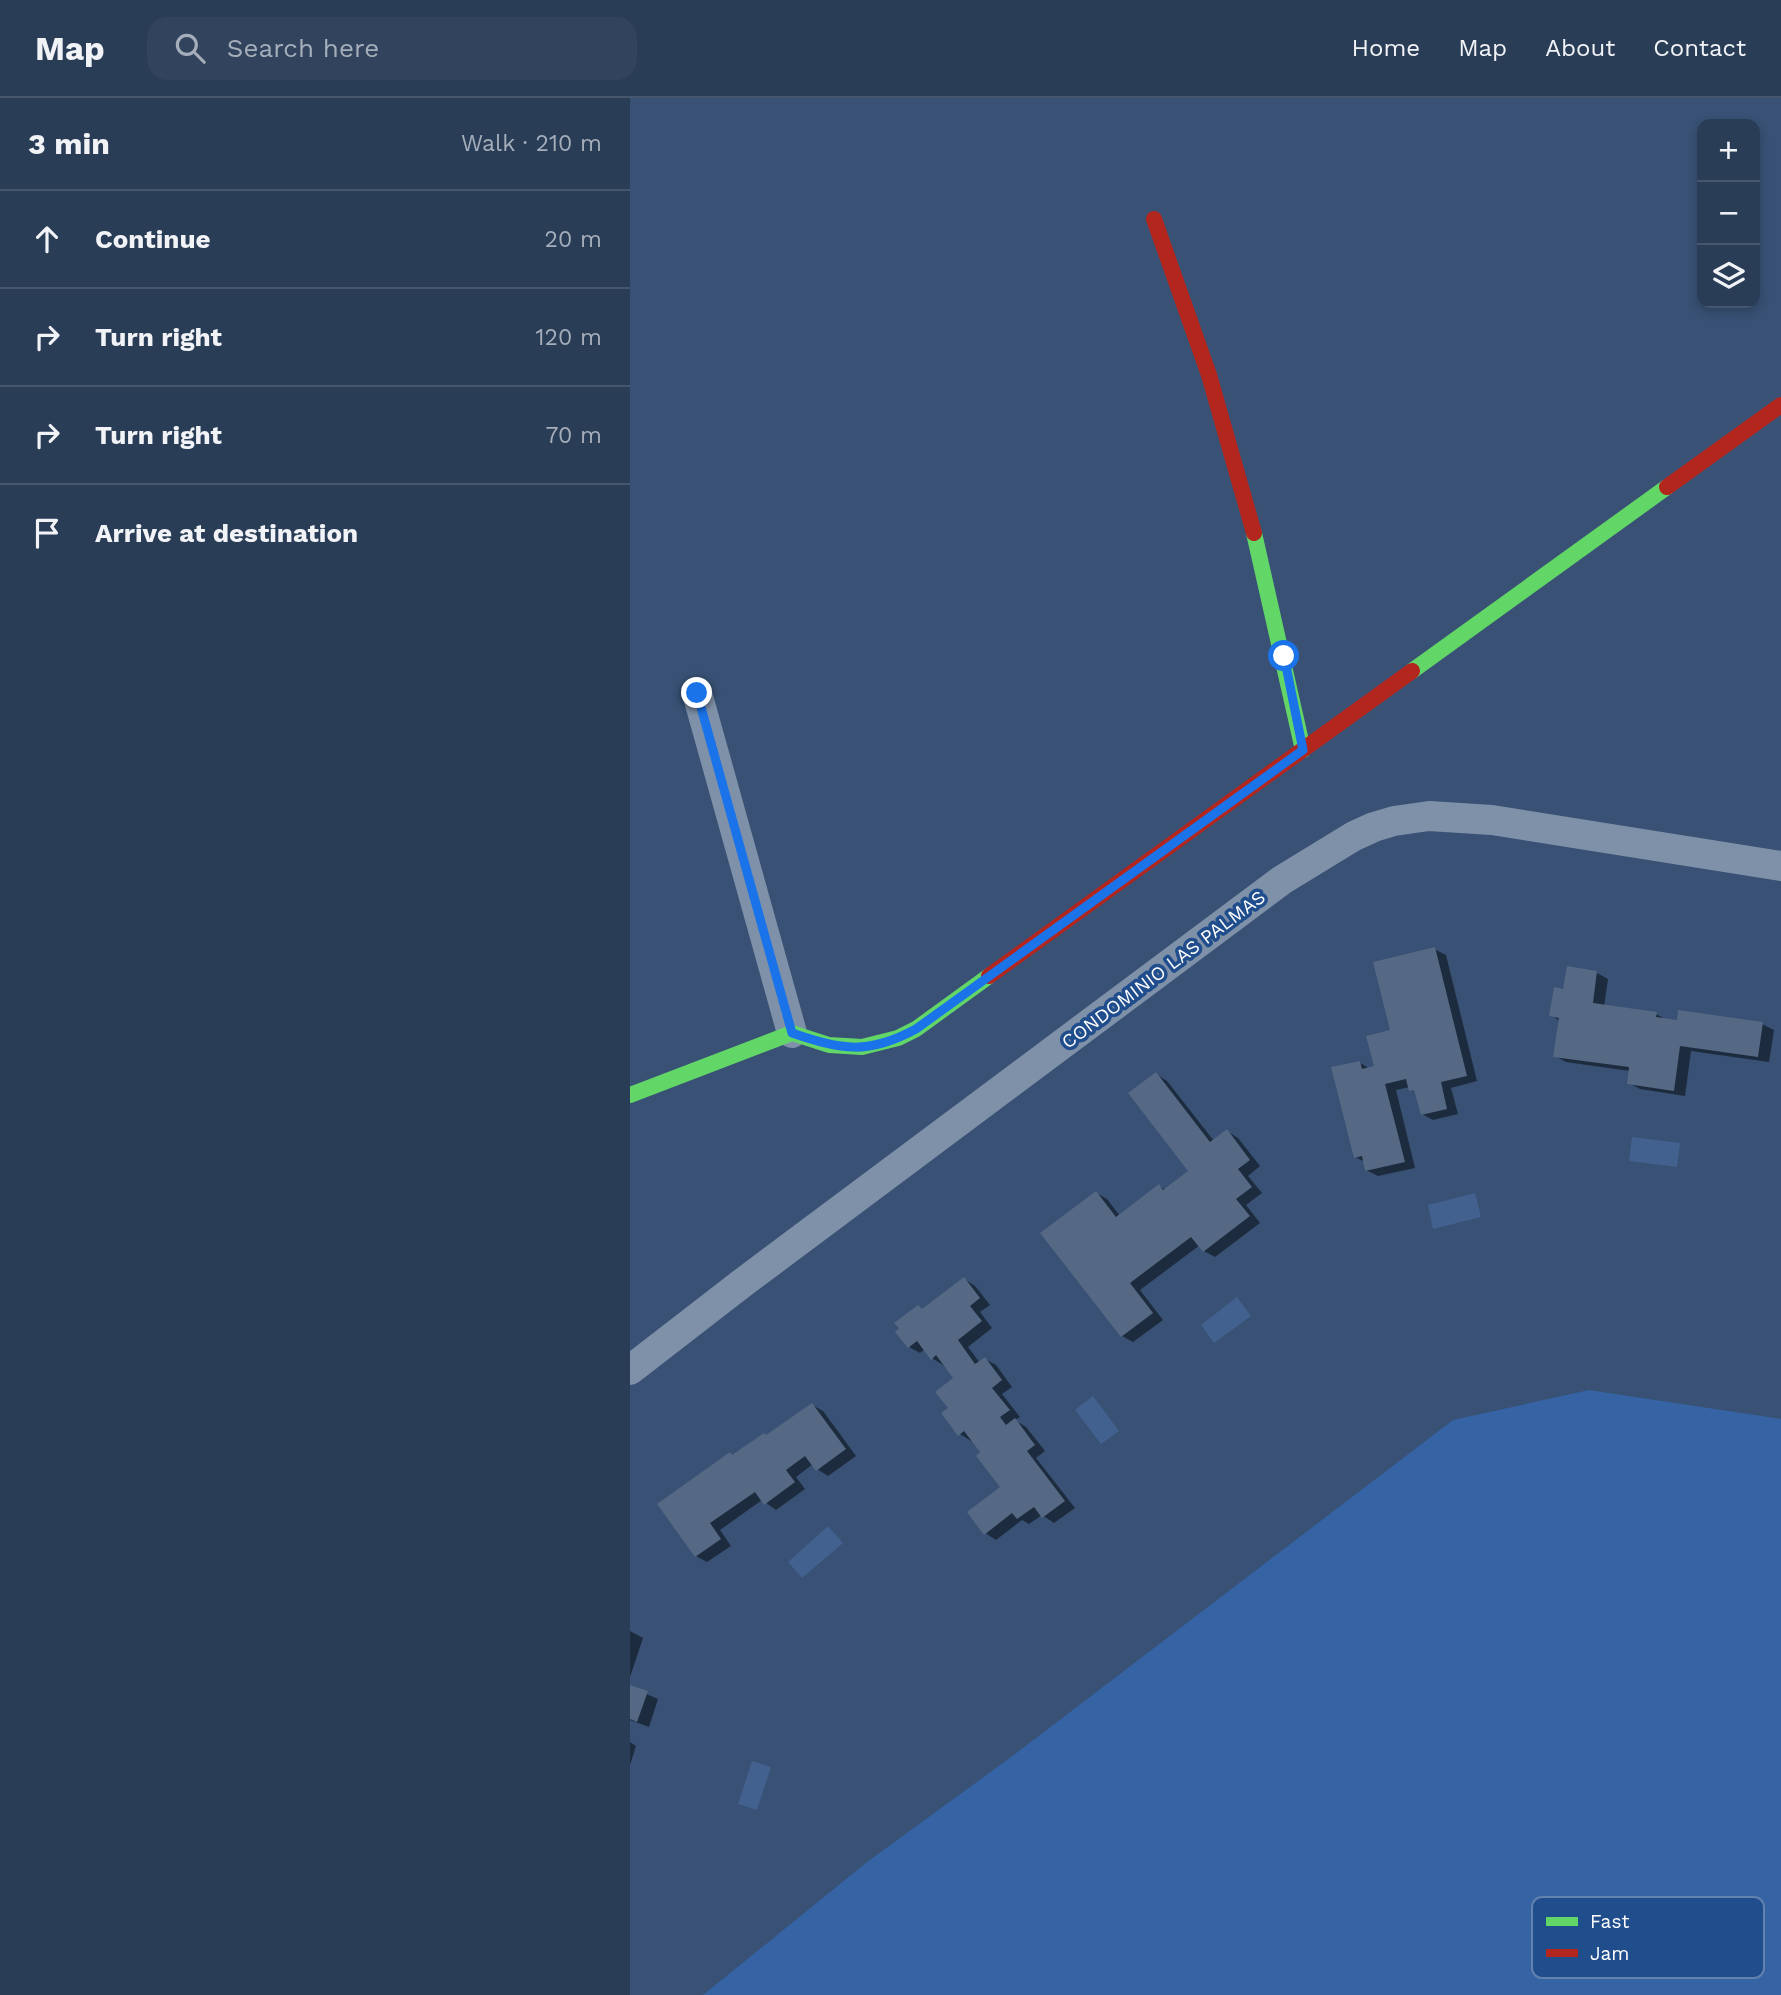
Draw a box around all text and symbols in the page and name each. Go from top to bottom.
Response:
search box [147,17,637,80]
text: Map [35,29,105,68]
icon: search [171,29,209,67]
text: Search here [227,33,379,63]
text: Home [1352,34,1420,62]
text: Map [1458,34,1507,62]
text: About [1545,34,1615,62]
text: Contact [1653,34,1746,62]
map controls [1697,119,1760,308]
button: + [1697,119,1760,182]
text: 3 min [28,126,110,161]
text: Walk · 210 m [461,130,602,157]
button: − [1697,182,1760,245]
icon: ahead [28,220,66,258]
text: Continue [95,224,211,254]
text: 20 m [545,226,602,253]
button: layers [1697,245,1760,308]
icon: right [28,318,66,356]
text: Turn right [95,322,222,352]
text: 120 m [536,324,602,351]
icon: right [28,416,66,454]
text: Turn right [95,420,222,450]
text: 70 m [545,422,602,449]
icon: arrive [28,514,66,552]
text: Arrive at destination [95,518,358,548]
route start [1268,640,1299,671]
route end [681,677,712,708]
street label: CONDOMINIO LAS PALMAS [1057,885,1270,1054]
legend [1532,1897,1764,1978]
text: Fast [1590,1910,1629,1933]
text: Jam [1590,1942,1629,1965]

